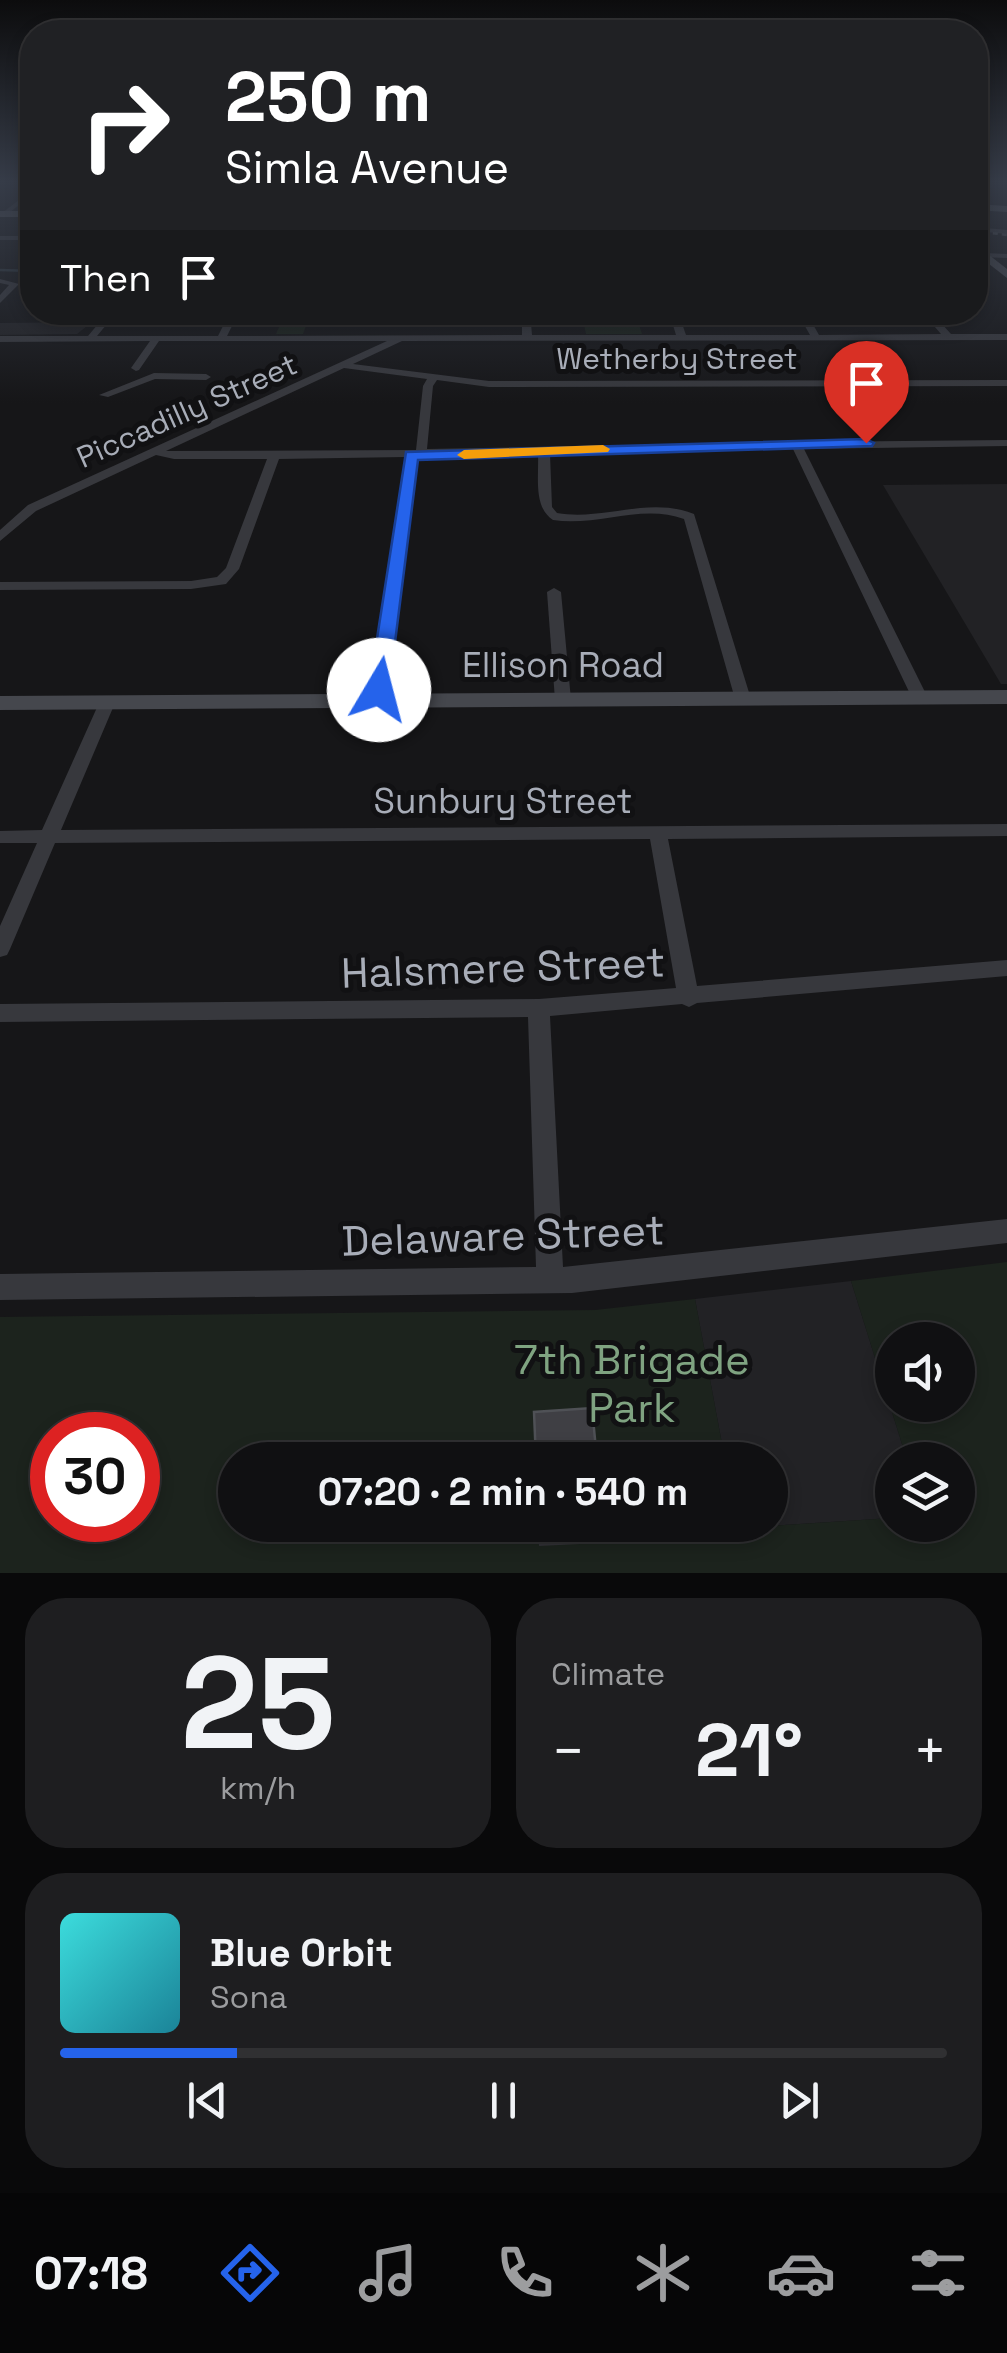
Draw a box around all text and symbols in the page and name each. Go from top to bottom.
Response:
text: 250 m [225,52,432,141]
icon: right [60,60,190,190]
text: Simla Avenue [225,139,509,196]
icon: arrive [171,250,226,305]
text: Then [60,254,151,302]
street label: Wetherby Street [556,339,798,378]
pin [824,341,909,444]
street label: Piccadilly Street [71,344,303,477]
icon: arrive [839,356,894,411]
position arrow [327,638,431,742]
street label: Ellison Road [462,643,664,687]
street label: Sunbury Street [374,779,632,823]
street label: Halsmere Street [340,935,666,1000]
street label: Delaware Street [341,1203,665,1268]
map controls [875,1322,975,1542]
button: sound [875,1322,975,1422]
park label: 7th Brigade Park [514,1333,750,1434]
speed limit sign: 30 [30,1412,160,1542]
button: layers [875,1442,975,1542]
text: 07:20 · 2 min · 540 m [318,1468,688,1516]
text: 25 [180,1620,336,1786]
text: Climate [551,1654,665,1694]
text: 21° [695,1702,803,1798]
text: − [551,1716,585,1786]
text: + [913,1716,947,1786]
text: km/h [220,1768,296,1808]
text: Blue Orbit [210,1929,393,1977]
text: Sona [210,1977,287,2017]
icon: previous [180,2073,235,2128]
icon: pause [476,2073,531,2128]
icon: next [772,2073,827,2128]
icon: directions [215,2238,285,2308]
icon: music [353,2238,423,2308]
icon: phone [490,2238,560,2308]
icon: climate [628,2238,698,2308]
icon: car [766,2238,836,2308]
icon: filters [903,2238,973,2308]
text: 07:18 [34,2245,148,2302]

